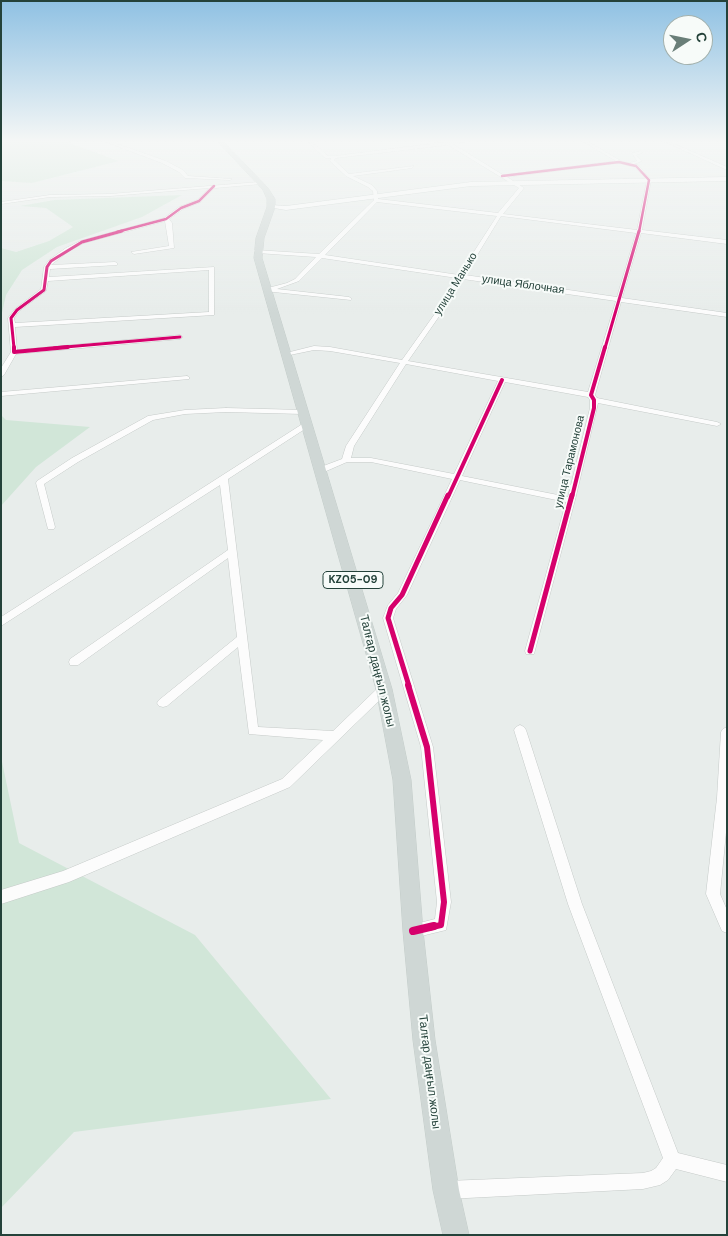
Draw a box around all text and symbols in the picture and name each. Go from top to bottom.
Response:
north arrow [663,15,713,65]
text: С [692,31,712,44]
street label: улица Манько [431,250,481,318]
street label: улица Яблочная [481,273,565,297]
street label: улица Тарамонова [552,414,588,510]
road number: KZ05-09 [323,572,383,588]
street label: Талғар даңғыл жолы [356,613,398,729]
street label: Талғар даңғыл жолы [415,1014,443,1130]

